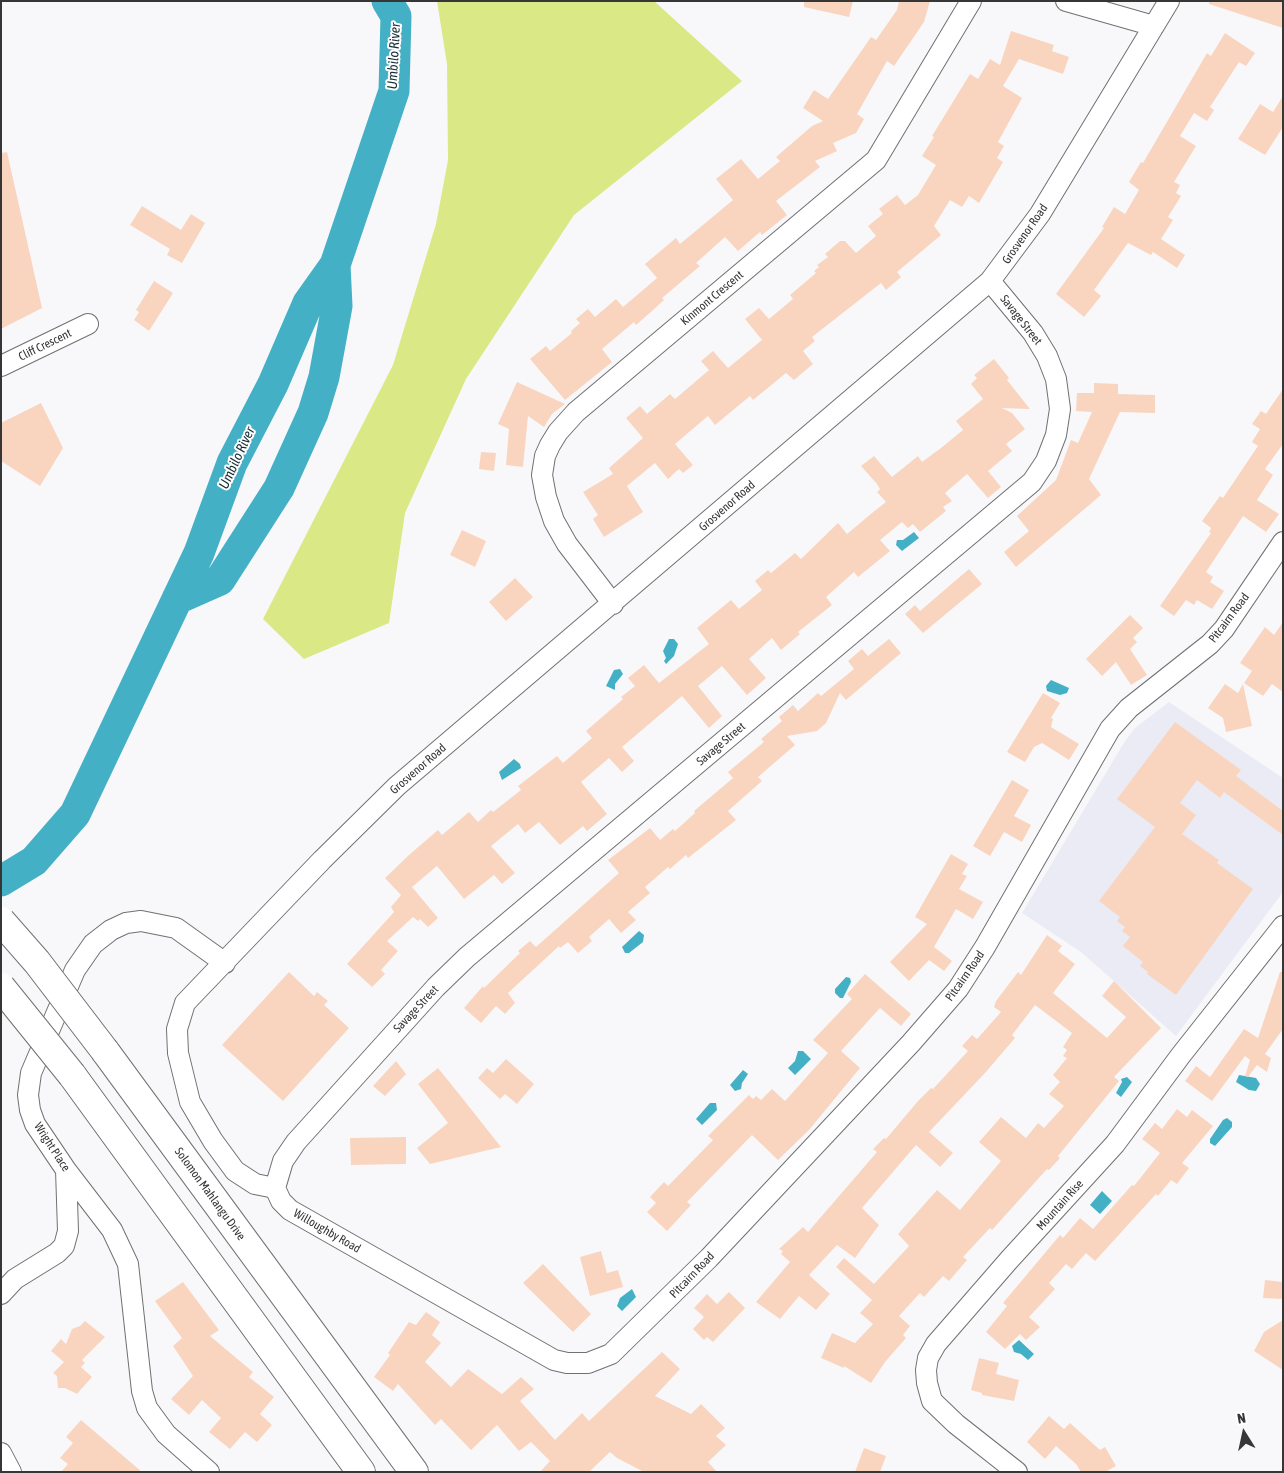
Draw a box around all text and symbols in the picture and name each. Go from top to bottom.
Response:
water label: Umbilo River [384,22,404,90]
street label: Grosvenor Road [999,201,1051,267]
street label: Kinmont Crescent [678,268,746,328]
street label: Savage Street [997,292,1045,348]
street label: Cliff Crescent [16,326,74,364]
water label: Umbilo River [215,424,259,492]
street label: Grosvenor Road [696,478,758,534]
street label: Pitcairn Road [1206,590,1252,646]
street label: Savage Street [694,719,748,769]
street label: Grosvenor Road [387,741,449,797]
street label: Pitcairn Road [942,948,988,1004]
street label: Savage Street [390,982,442,1036]
street label: Wright Place [31,1120,73,1174]
street label: Solomon Mahlangu Drive [172,1145,248,1243]
street label: Mountain Rise [1034,1177,1086,1233]
street label: Willoughby Road [291,1206,363,1256]
street label: Pitcairn Road [667,1249,717,1301]
north arrow [1219,1408,1269,1458]
text: N [1236,1410,1247,1427]

